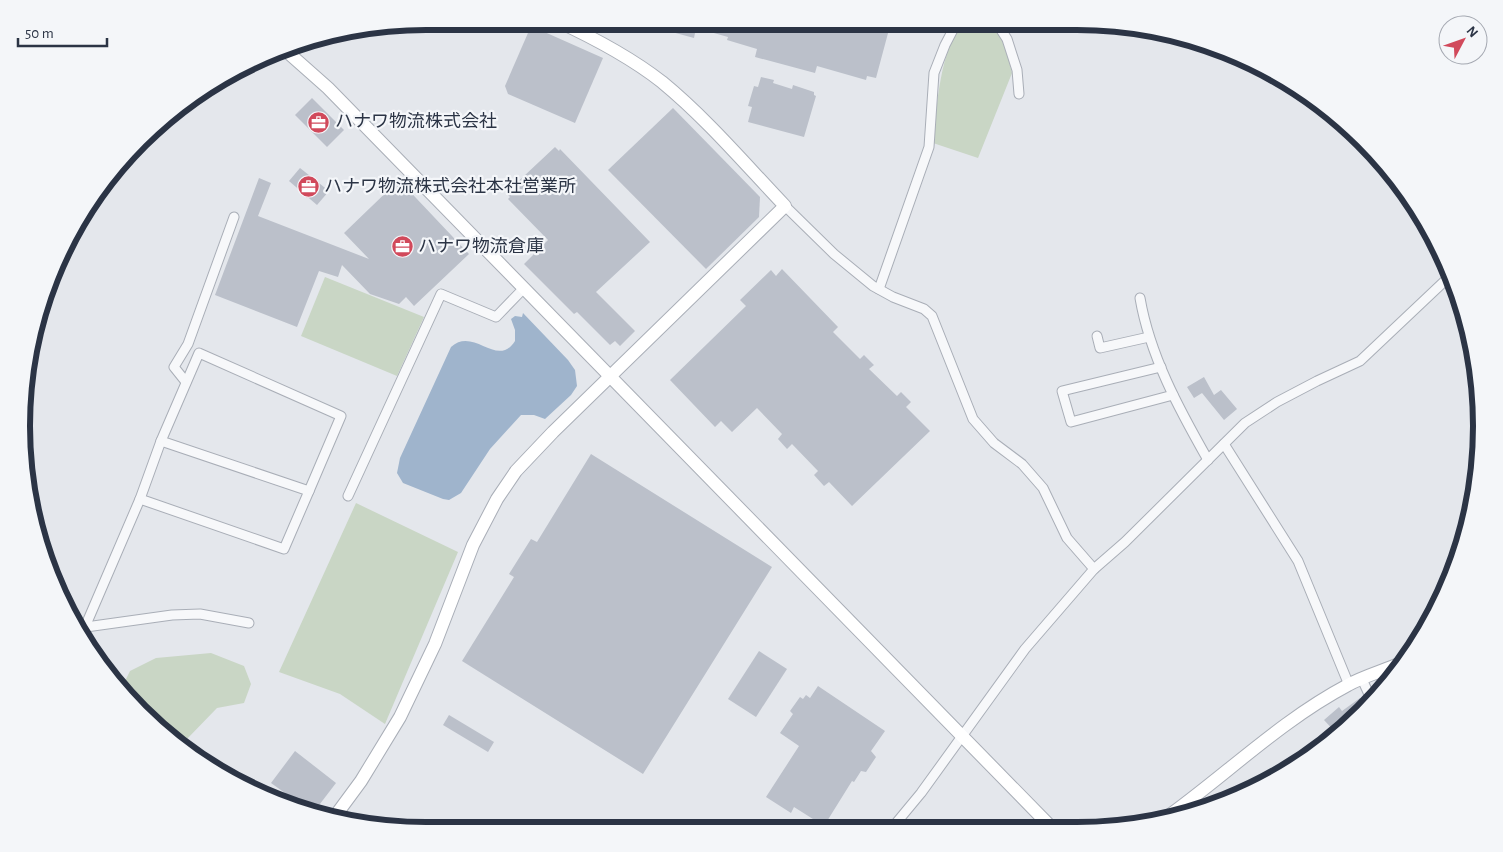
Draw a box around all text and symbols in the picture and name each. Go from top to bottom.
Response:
scale bar [18,15,106,47]
north arrow [1438,15,1488,65]
text: N [1464,24,1481,40]
text: 50 m [25,26,54,41]
office icon: ハナワ物流株式会社 [307,110,331,134]
place label: ハナワ物流株式会社 [335,111,497,131]
office icon: ハナワ物流株式会社本社営業所 [296,175,320,199]
place label: ハナワ物流株式会社本社営業所 [324,176,576,196]
office icon: ハナワ物流倉庫 [390,235,414,259]
place label: ハナワ物流倉庫 [418,236,544,256]

